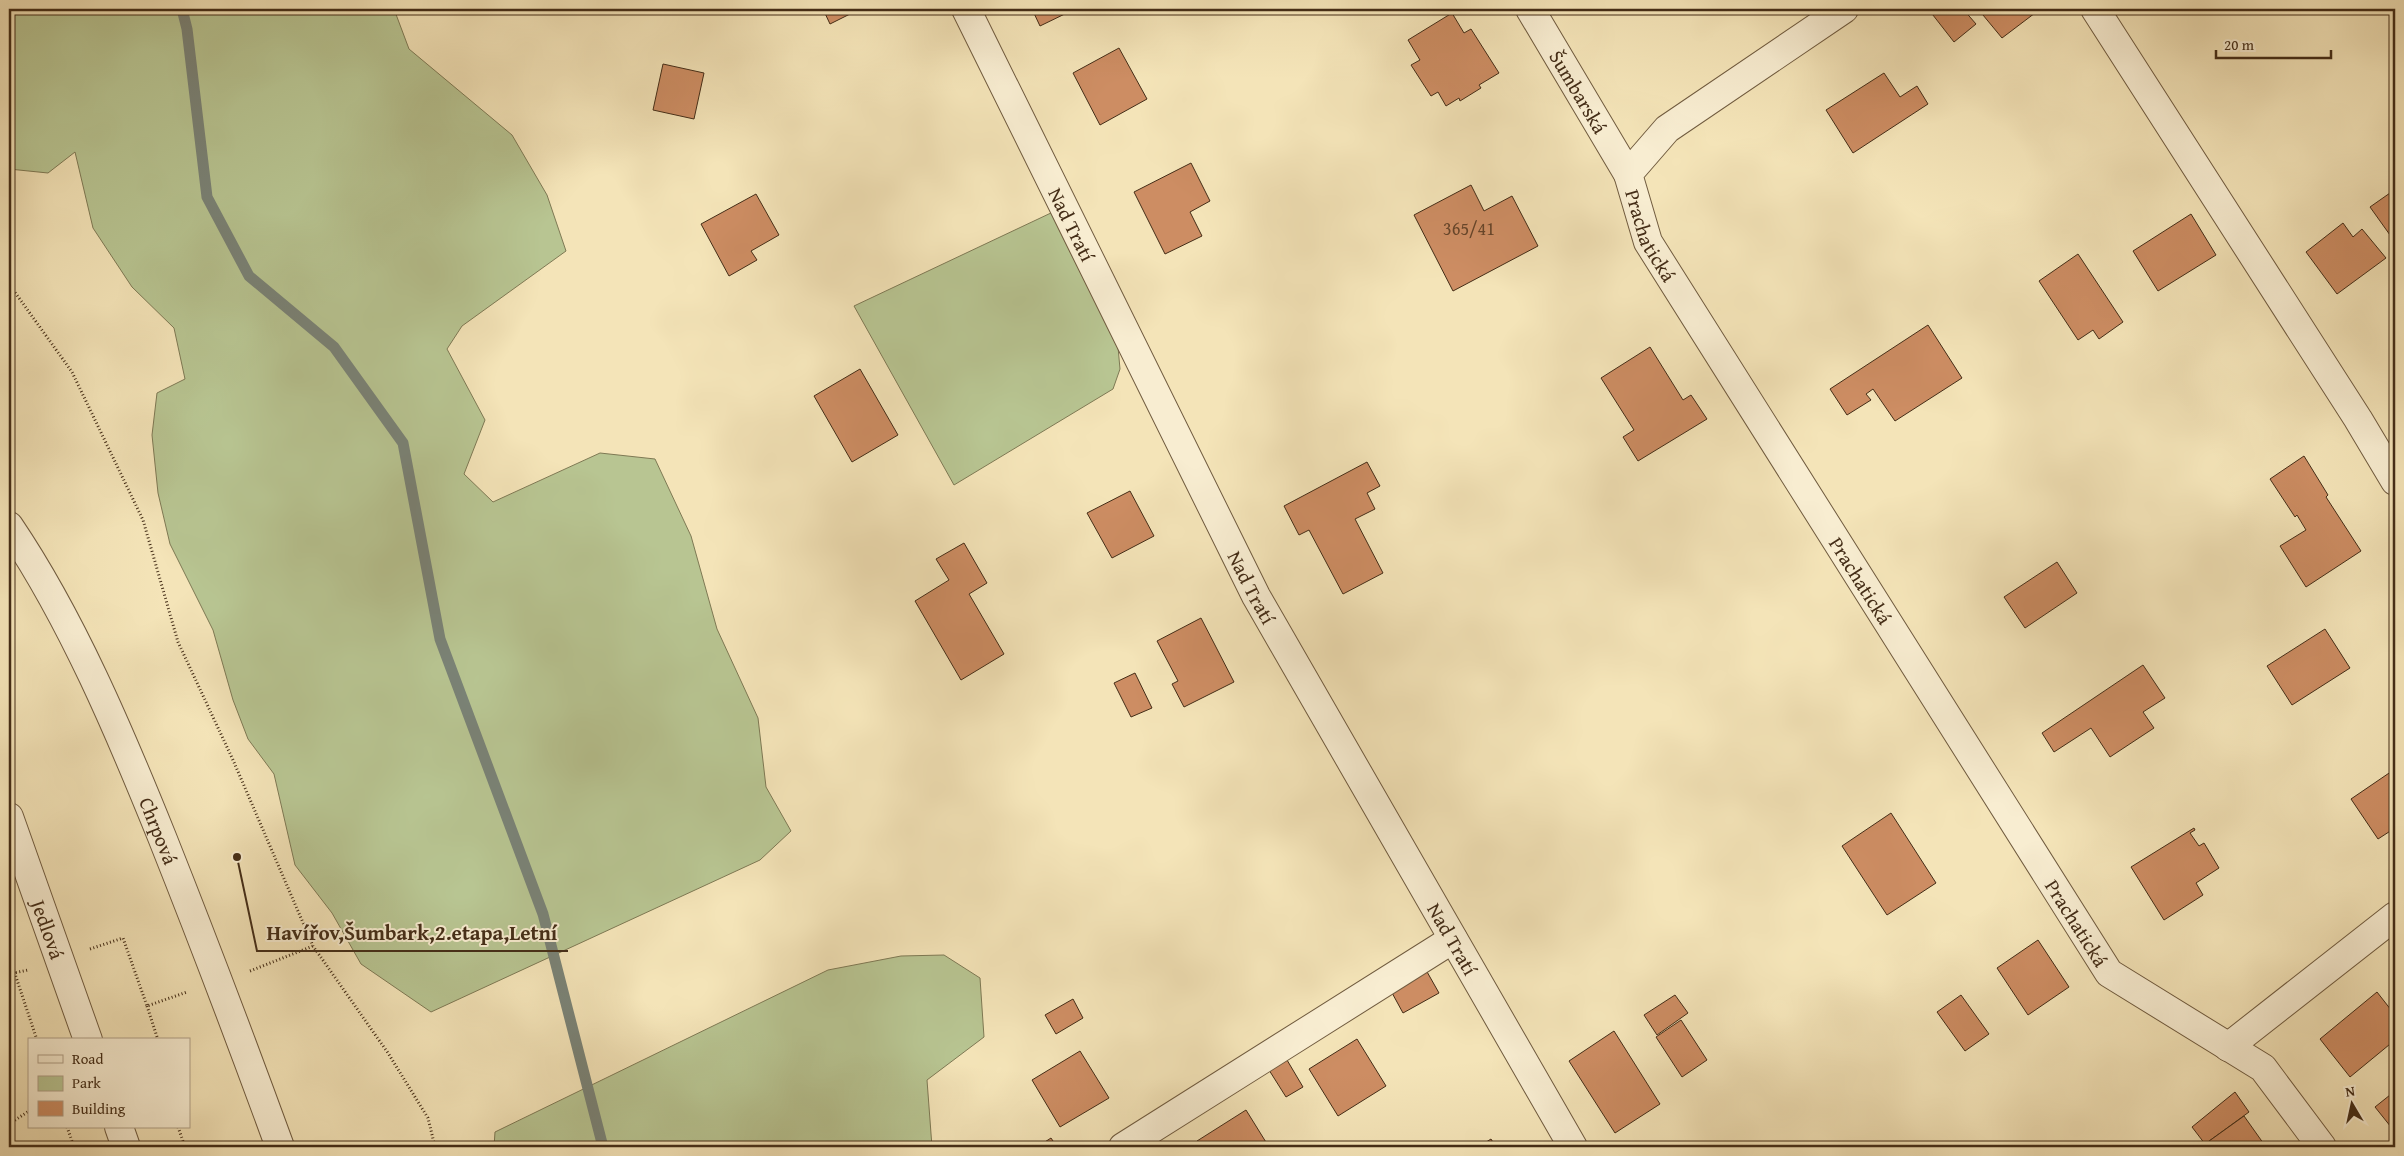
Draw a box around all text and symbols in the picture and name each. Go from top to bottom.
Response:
scale bar [2216,28,2332,60]
text: 20 m [2224,34,2255,55]
street label: Šumbarská [1543,44,1615,139]
street label: Nad Tratí [1042,182,1103,266]
street label: Prachatická [1619,186,1684,287]
house number: 365/41 [1443,215,1495,242]
street label: Prachatická [1823,531,1900,630]
street label: Nad Tratí [1221,545,1284,629]
street label: Chrpová [133,793,186,869]
street label: Prachatická [2039,873,2116,972]
street label: Jedlová [24,893,73,963]
street label: Nad Tratí [1421,897,1486,980]
callout: Havířov,Šumbark,2.etapa,Letní [257,915,568,951]
text: Havířov,Šumbark,2.etapa,Letní [267,917,558,948]
legend [28,1038,190,1128]
text: Road [72,1048,103,1069]
text: Park [72,1072,101,1093]
north arrow [2326,1078,2376,1128]
text: N [2344,1080,2357,1102]
text: Building [72,1098,126,1119]

